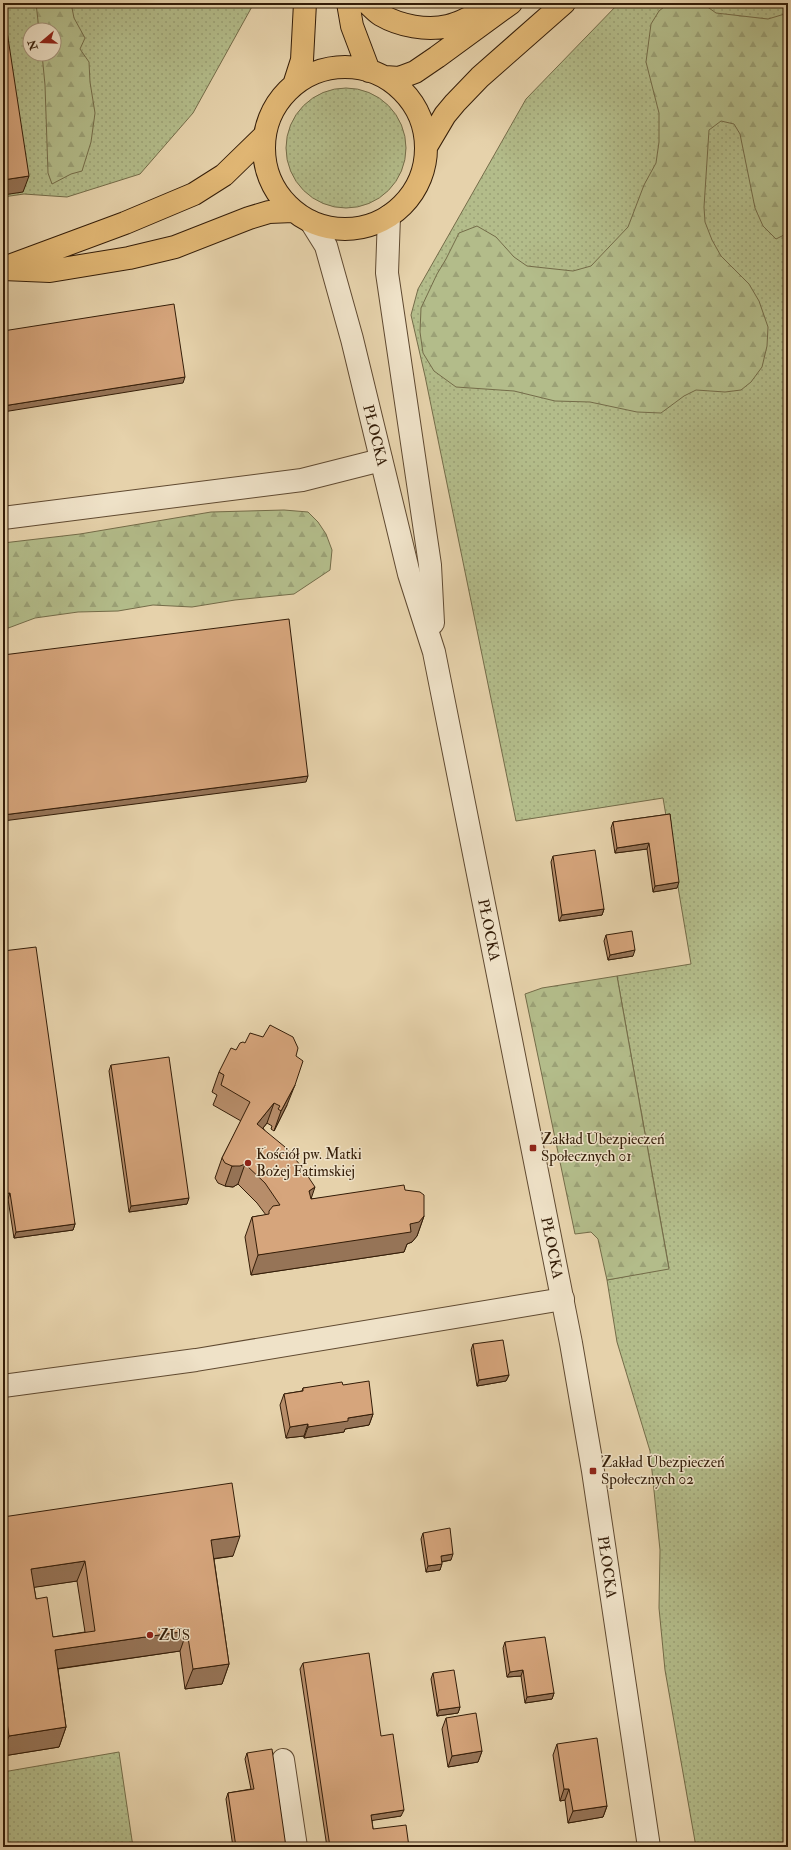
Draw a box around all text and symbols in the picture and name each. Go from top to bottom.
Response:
north arrow [22,22,62,62]
text: N [25,37,41,53]
street label: PŁOCKA [358,403,392,469]
street label: PŁOCKA [473,897,504,963]
place label: Zakład Ubezpieczeń Społecznych 01 [541,1130,665,1167]
marker: Zakład Ubezpieczeń Społecznych 01 [528,1143,538,1153]
place label: Kościół pw. Matki Bożej Fatimskiej [256,1145,362,1181]
marker: Kościół pw. Matki Bożej Fatimskiej [243,1158,253,1168]
street label: PŁOCKA [536,1215,567,1281]
place label: Zakład Ubezpieczeń Społecznych 02 [601,1453,725,1490]
marker: Zakład Ubezpieczeń Społecznych 02 [588,1466,598,1476]
street label: PŁOCKA [593,1535,621,1600]
place label: ZUS [158,1626,190,1645]
marker: ZUS [145,1630,155,1640]

